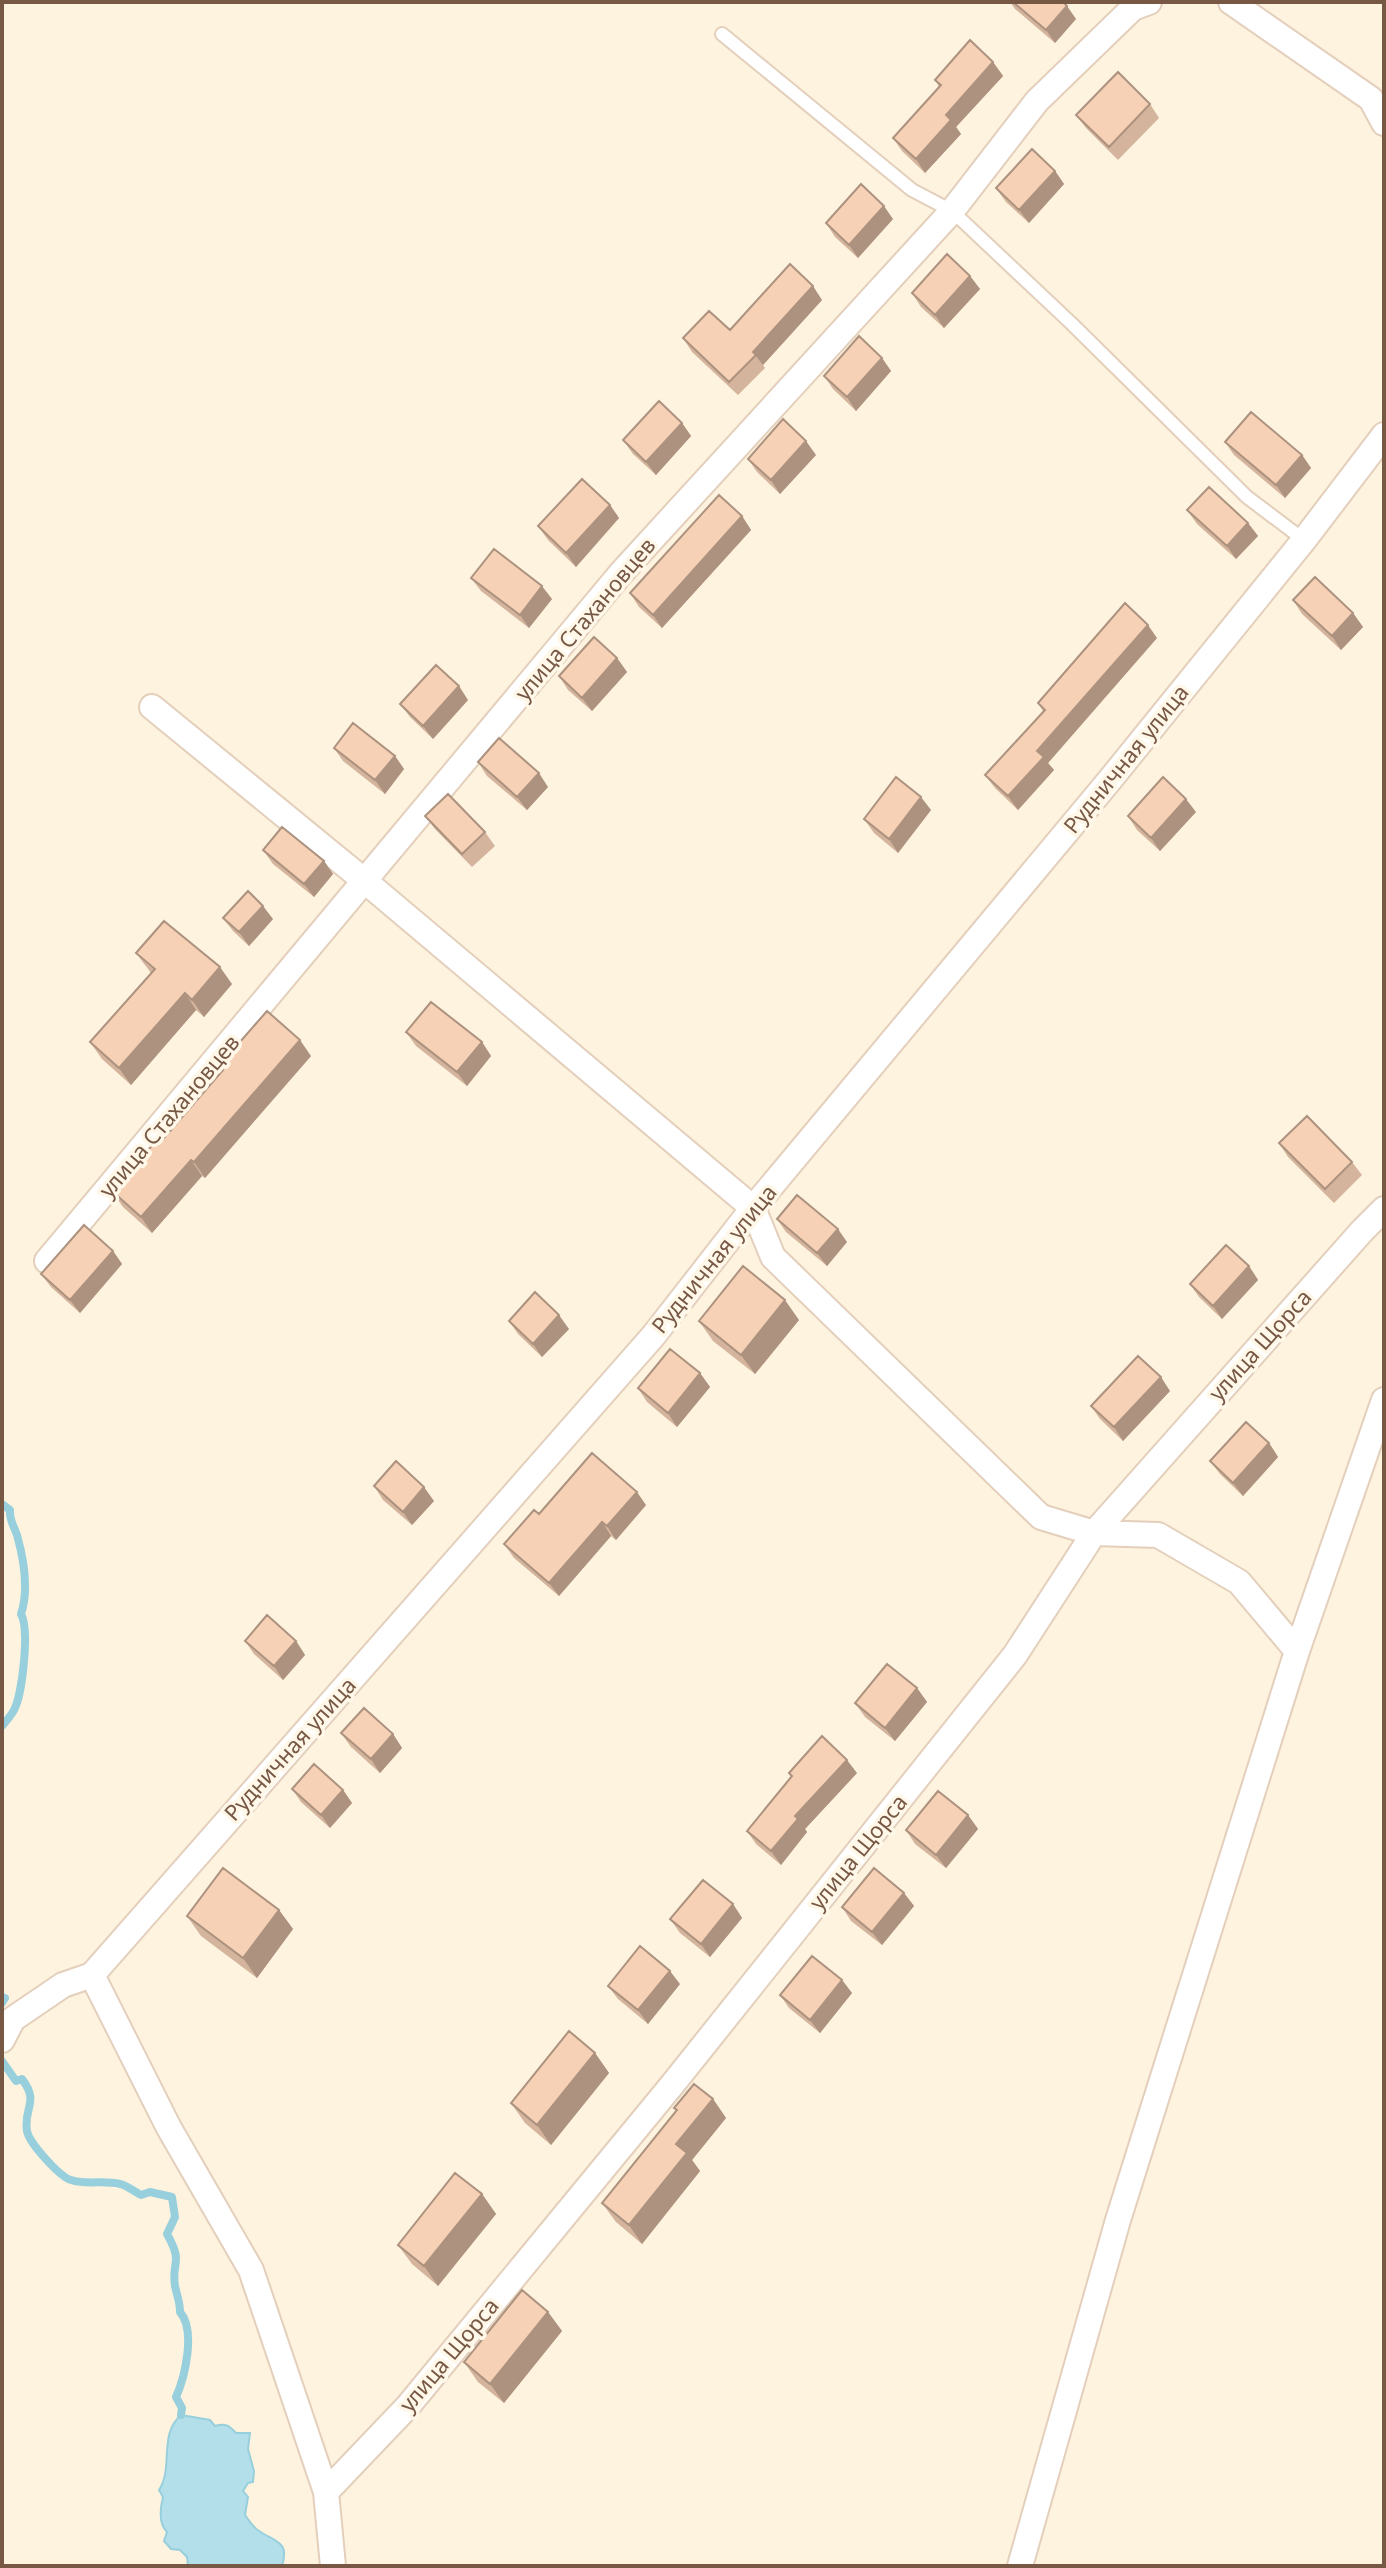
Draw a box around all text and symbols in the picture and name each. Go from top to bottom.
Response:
street label: улица Стахановцев [507,530,661,706]
street label: Рудничная улица [1056,678,1195,839]
street label: улица Стахановцев [91,1027,245,1203]
street label: Рудничная улица [644,1178,783,1339]
street label: улица Щорса [1201,1282,1317,1406]
street label: Рудничная улица [217,1670,362,1827]
street label: улица Щорса [801,1787,913,1915]
street label: улица Щорса [392,2291,505,2418]

